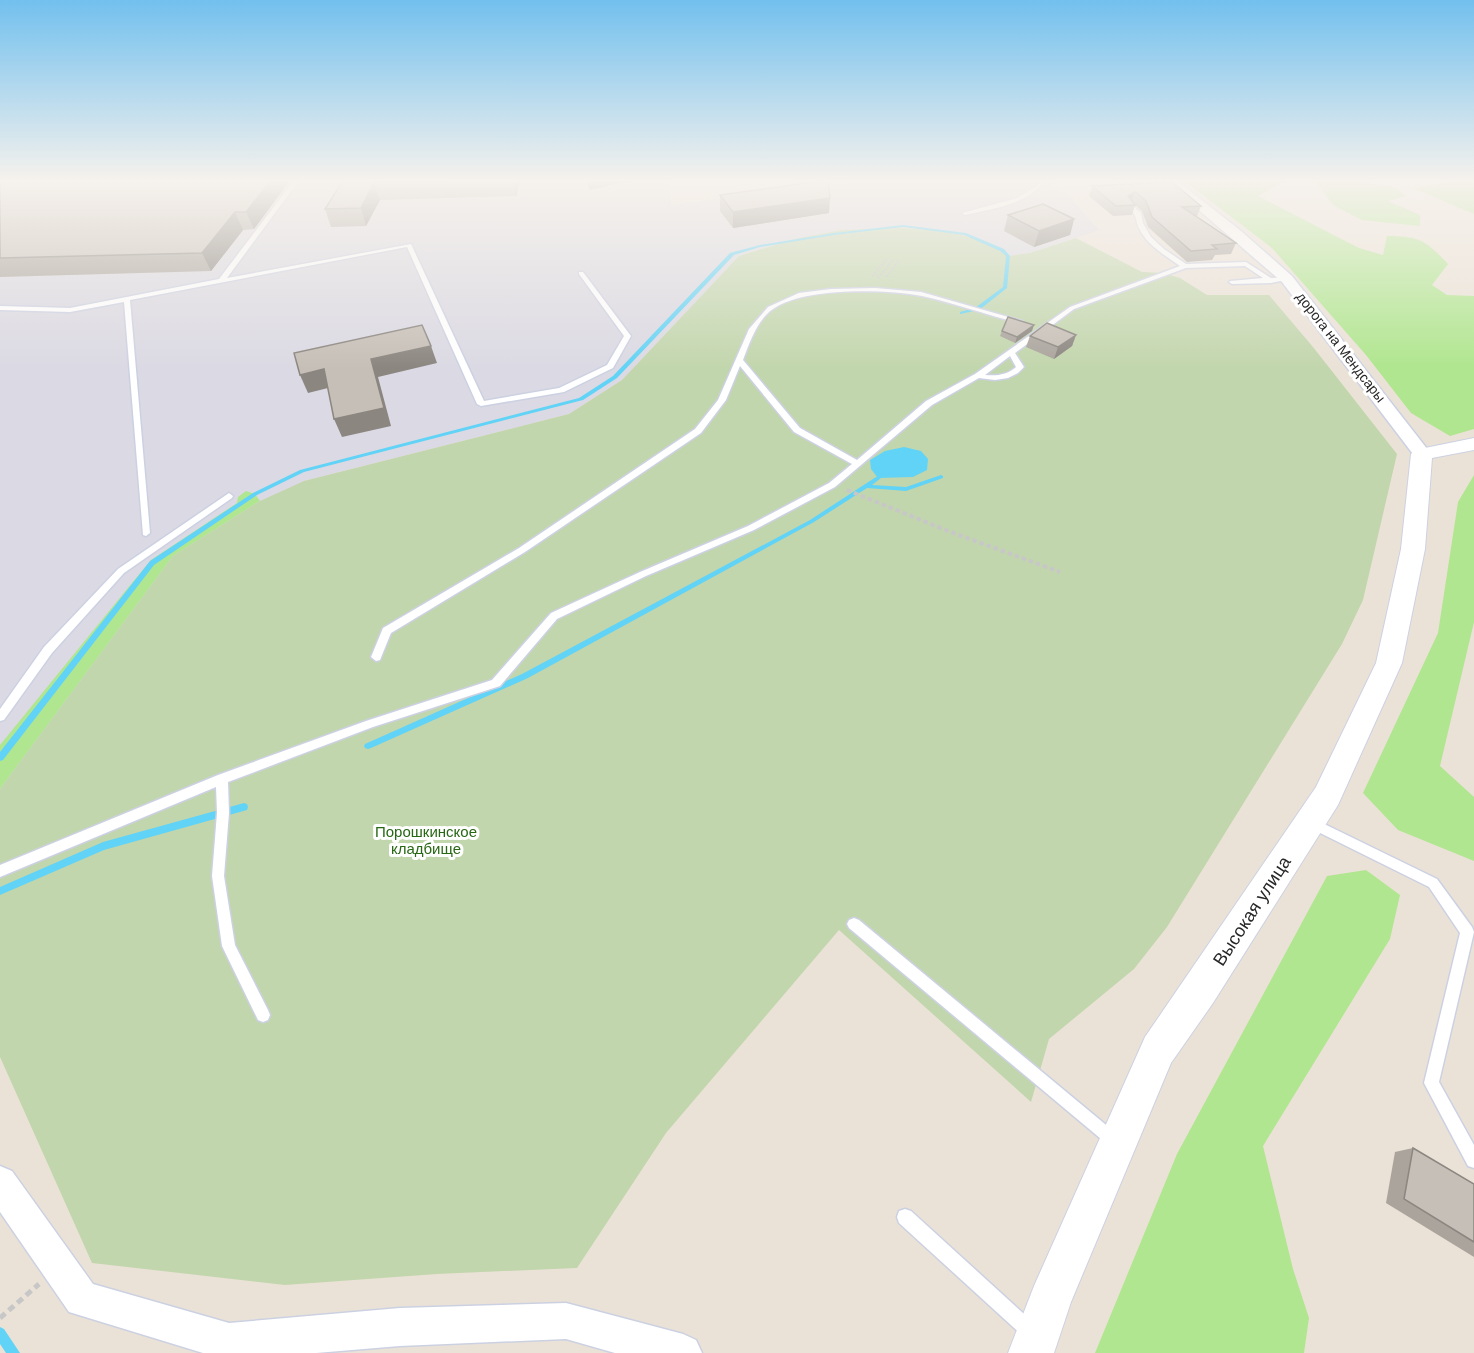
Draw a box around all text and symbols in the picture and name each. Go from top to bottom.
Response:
street label: дорога на Мендсары [1292,288,1390,406]
park label: Порошкинское кладбище [375,822,477,859]
street label: Высокая улица [1207,851,1297,971]

